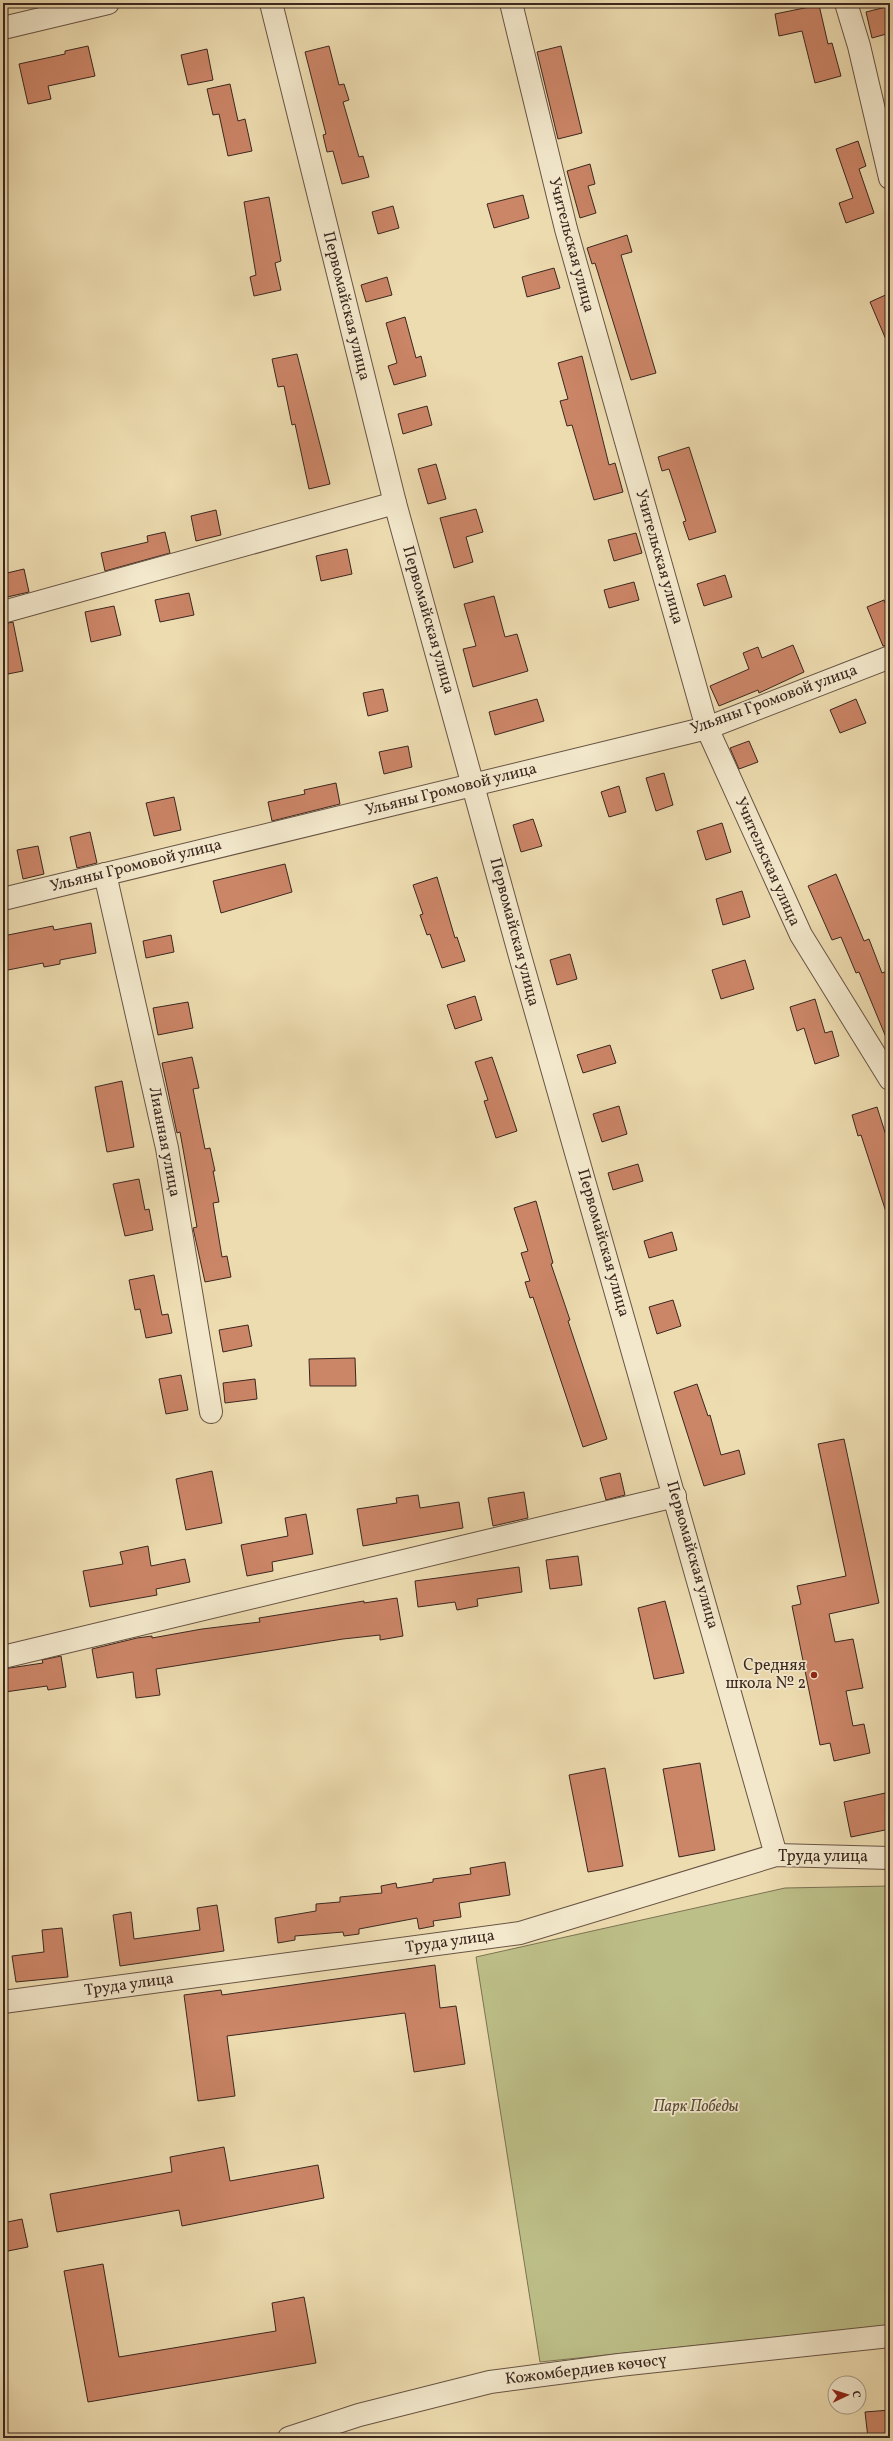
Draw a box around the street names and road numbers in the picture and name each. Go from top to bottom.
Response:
street label: Учительская улица [542,175,600,315]
street label: Первомайская улица [317,229,375,383]
street label: Учительская улица [629,487,689,627]
street label: Первомайская улица [396,543,460,697]
street label: Ульяны Громовой улица [687,659,861,741]
street label: Ульяны Громовой улица [363,758,539,822]
street label: Учительская улица [729,794,805,930]
street label: Ульяны Громовой улица [48,834,224,898]
street label: Первомайская улица [484,855,544,1009]
street label: Лианная улица [143,1085,185,1199]
street label: Первомайская улица [571,1166,635,1320]
street label: Первомайская улица [660,1478,724,1632]
street label: Труда улица [778,1846,868,1868]
street label: Труда улица [404,1925,496,1959]
street label: Труда улица [83,1968,175,2002]
street label: Кожомбердиев көчөсү [504,2349,669,2391]

